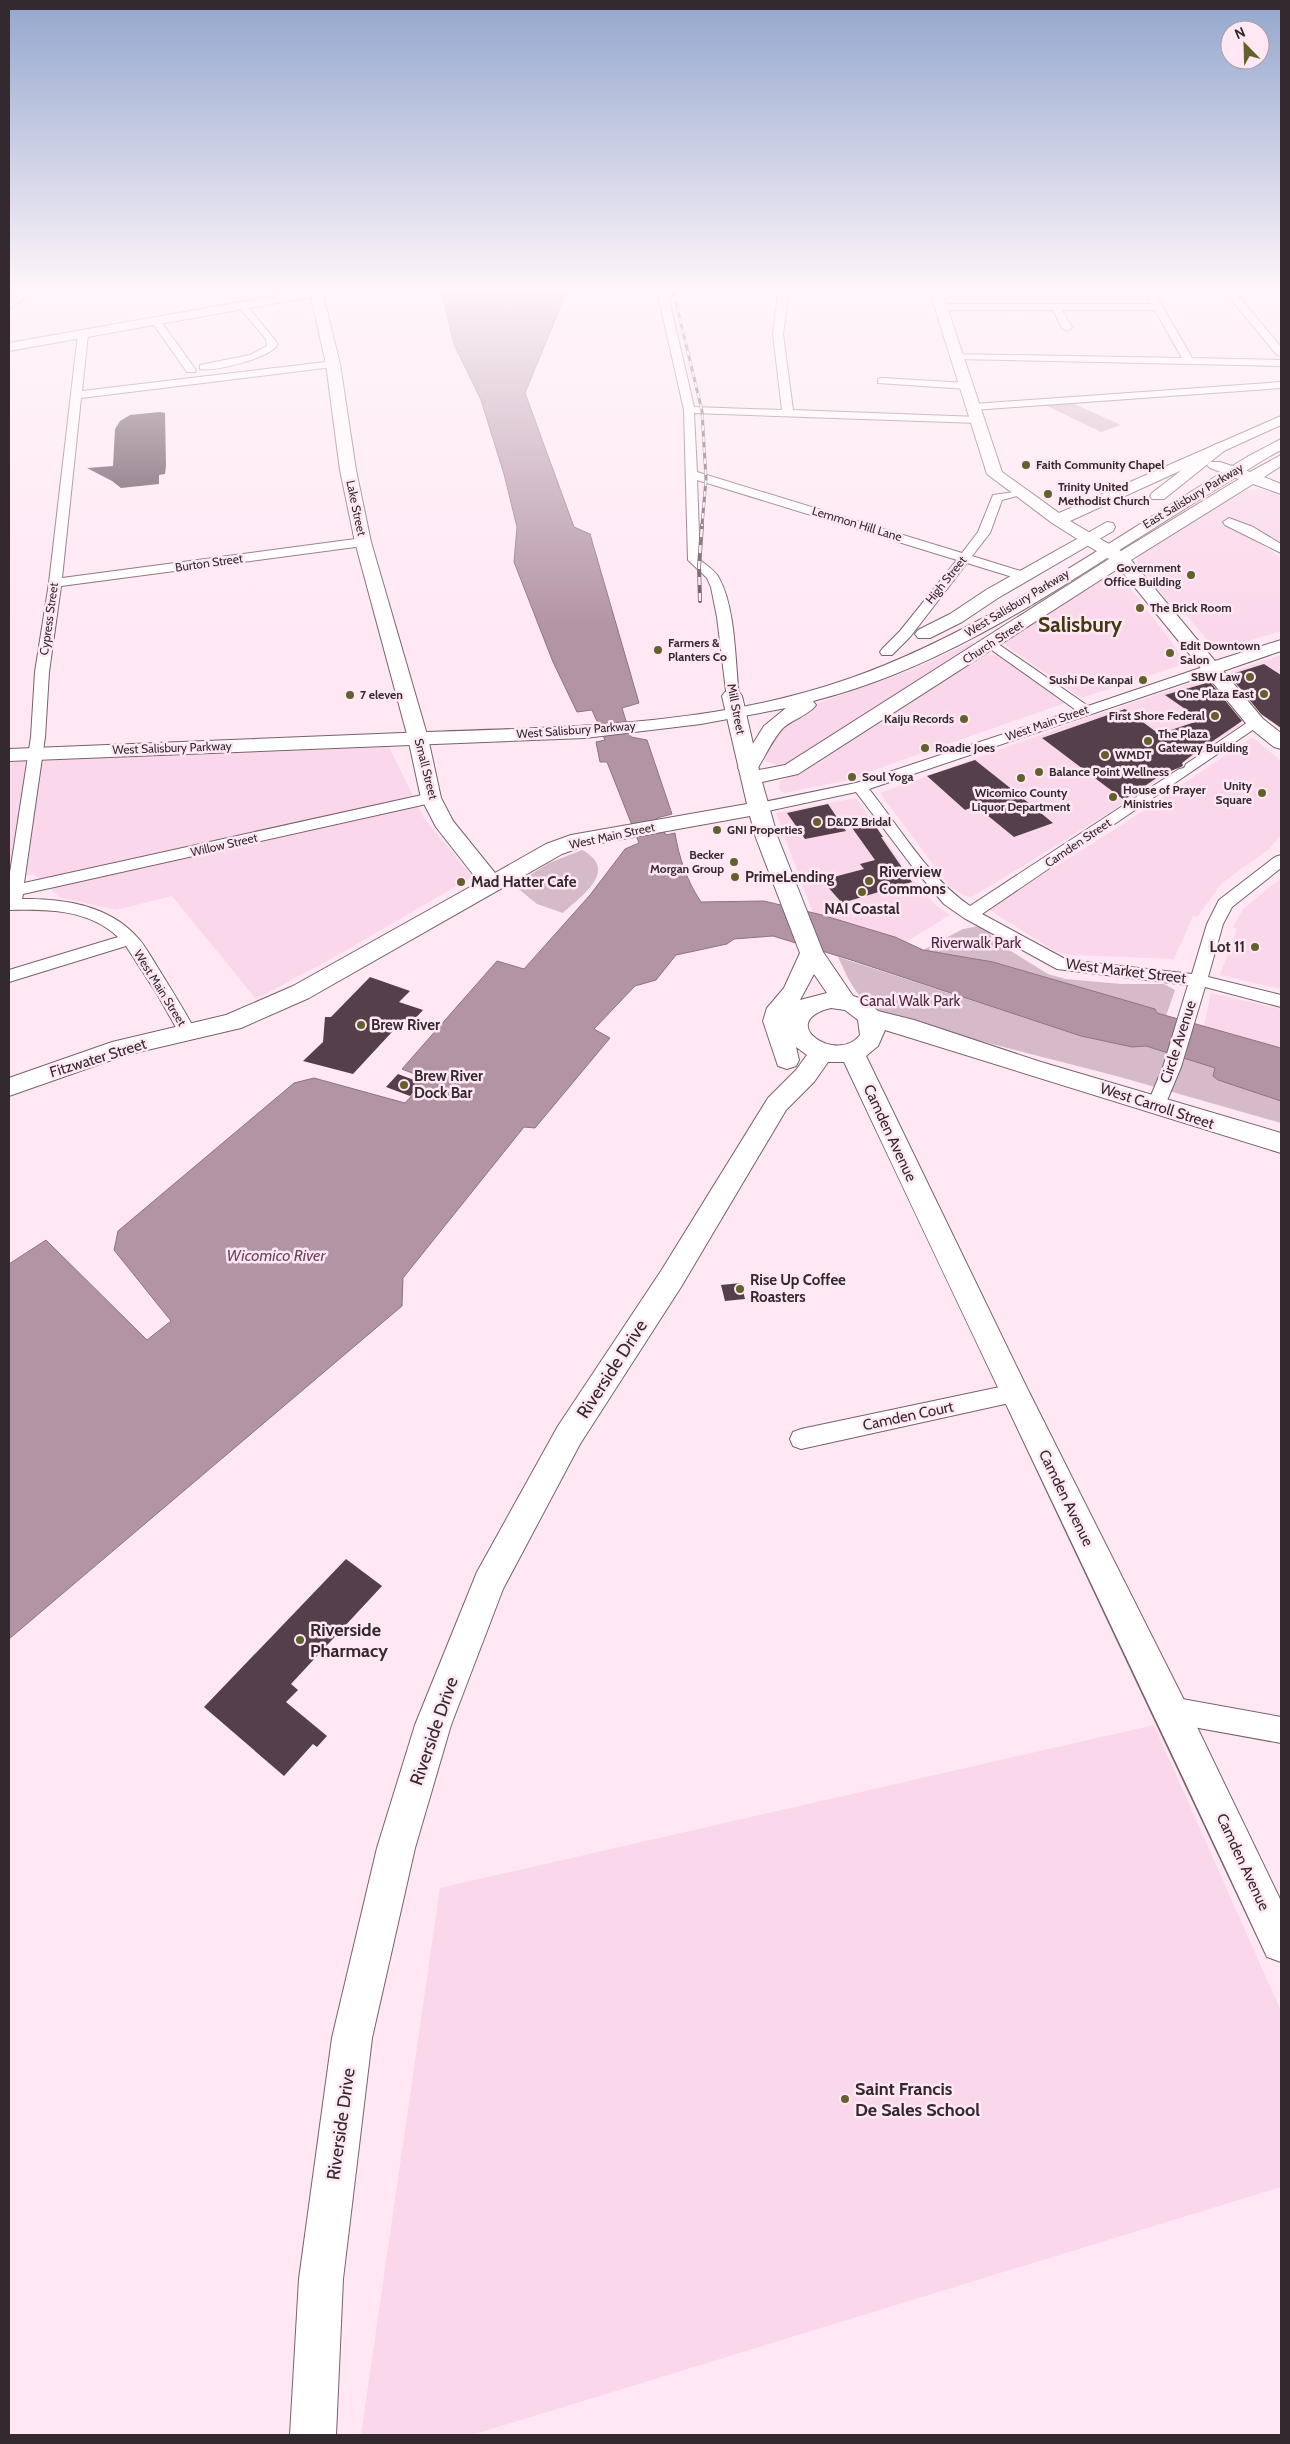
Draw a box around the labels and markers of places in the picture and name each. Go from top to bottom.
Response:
place label: Faith Community Chapel [1036,457,1164,472]
marker: Faith Community Chapel [1020,459,1032,471]
place label: Trinity United Methodist Church [1058,479,1150,508]
marker: Trinity United Methodist Church [1042,488,1054,500]
place label: Government Office Building [1104,560,1181,589]
marker: Government Office Building [1185,569,1197,581]
place label: The Brick Room [1150,600,1232,615]
marker: The Brick Room [1134,602,1146,614]
place label: Farmers & Planters Co [668,635,727,664]
place label: Edit Downtown Salon [1180,638,1260,667]
marker: Farmers & Planters Co [652,644,664,656]
marker: Edit Downtown Salon [1164,647,1176,659]
place label: SBW Law [1191,669,1240,684]
marker: SBW Law [1244,671,1256,683]
place label: Sushi De Kanpai [1049,672,1133,687]
marker: Sushi De Kanpai [1137,674,1149,686]
place label: One Plaza East [1177,686,1254,701]
place label: 7 eleven [360,687,403,702]
marker: One Plaza East [1258,688,1270,700]
marker: 7 eleven [344,689,356,701]
place label: First Shore Federal [1109,708,1205,723]
marker: First Shore Federal [1209,710,1221,722]
place label: Kaiju Records [884,711,954,726]
marker: Kaiju Records [958,713,970,725]
place label: The Plaza Gateway Building [1158,726,1248,755]
marker: The Plaza Gateway Building [1142,735,1154,747]
place label: Roadie Joes [935,740,995,755]
marker: Roadie Joes [919,742,931,754]
place label: WMDT [1115,747,1152,762]
marker: WMDT [1099,749,1111,761]
place label: Balance Point Wellness [1049,764,1169,779]
marker: Balance Point Wellness [1033,766,1045,778]
place label: Soul Yoga [862,769,913,784]
marker: Soul Yoga [846,771,858,783]
marker: Wicomico County Liquor Department [1015,772,1027,784]
place label: Unity Square [1216,778,1253,807]
place label: House of Prayer Ministries [1123,782,1206,811]
place label: Wicomico County Liquor Department [972,785,1070,814]
marker: Unity Square [1256,787,1268,799]
marker: House of Prayer Ministries [1107,791,1119,803]
place label: D&DZ Bridal [827,814,891,829]
marker: D&DZ Bridal [811,816,823,828]
place label: GNI Properties [727,822,803,837]
marker: GNI Properties [711,824,723,836]
place label: Becker Morgan Group [650,847,724,876]
marker: Becker Morgan Group [728,856,740,868]
place label: Riverview Commons [879,863,946,898]
place label: PrimeLending [745,868,835,886]
marker: PrimeLending [729,871,741,883]
place label: Mad Hatter Cafe [471,873,577,891]
marker: Riverview Commons [863,875,875,887]
marker: Mad Hatter Cafe [455,876,467,888]
marker: NAI Coastal [856,886,868,898]
place label: NAI Coastal [824,900,900,918]
place label: Lot 11 [1210,938,1245,956]
marker: Lot 11 [1249,941,1261,953]
place label: Brew River [371,1016,440,1034]
marker: Brew River [355,1019,367,1031]
place label: Brew River Dock Bar [414,1067,483,1102]
marker: Brew River Dock Bar [398,1079,410,1091]
place label: Rise Up Coffee Roasters [750,1271,846,1306]
marker: Rise Up Coffee Roasters [734,1283,746,1295]
place label: Riverside Pharmacy [310,1619,388,1662]
marker: Riverside Pharmacy [294,1634,306,1646]
place label: Saint Francis De Sales School [855,2078,980,2121]
marker: Saint Francis De Sales School [839,2093,851,2105]

